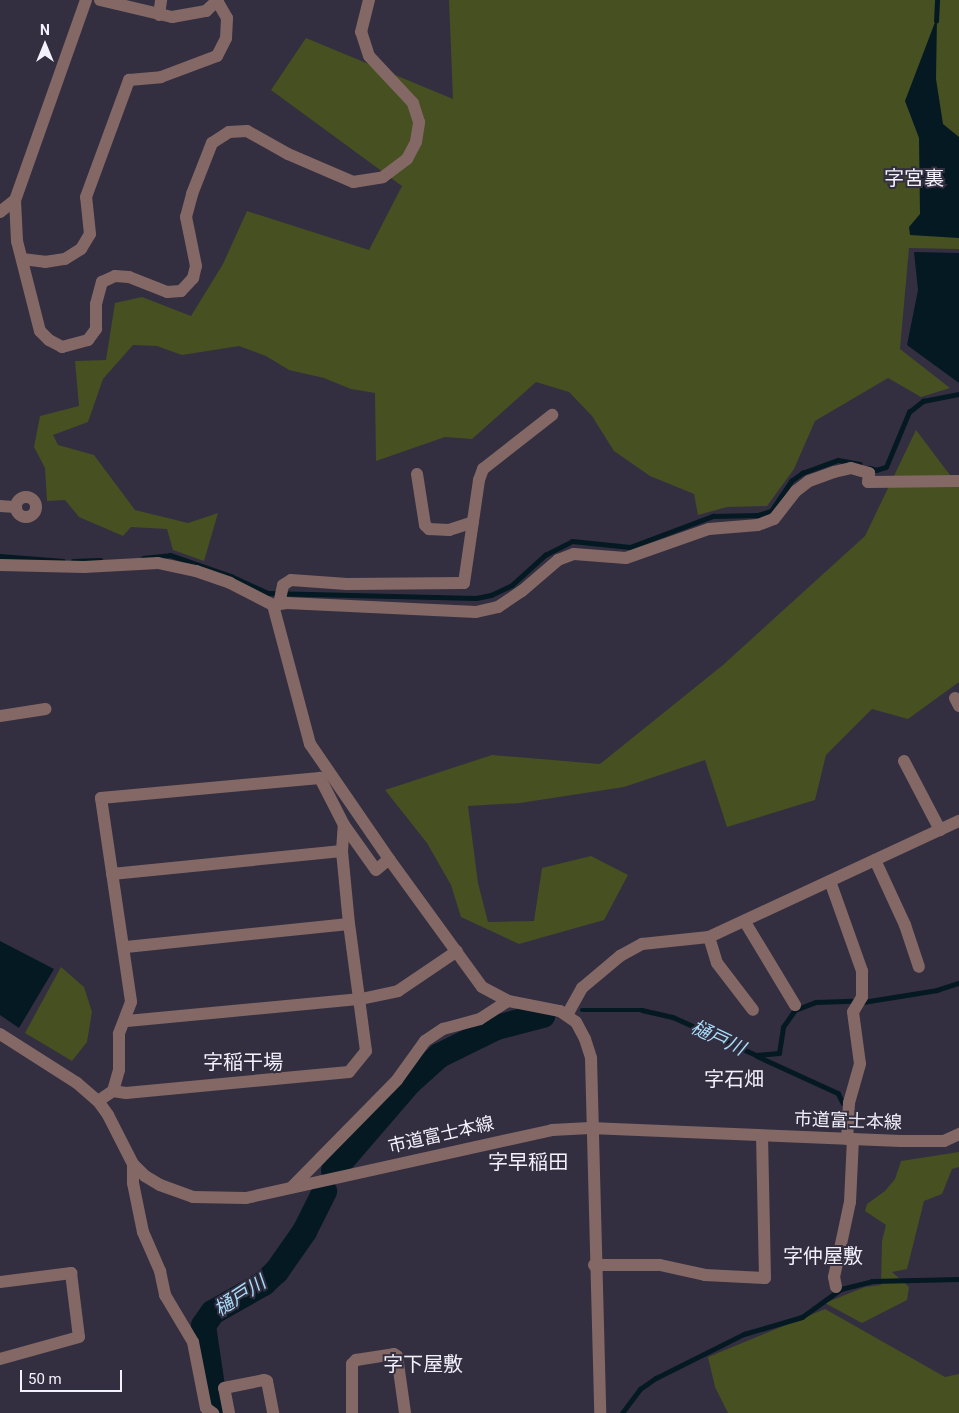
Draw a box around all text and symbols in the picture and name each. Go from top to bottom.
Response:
north arrow [20,20,70,70]
text: N [40,22,50,38]
district label: 字宮裏 [884,166,944,190]
water label: 樋戸川 [687,1016,749,1060]
district label: 字稲干場 [203,1050,283,1074]
district label: 字石畑 [704,1067,764,1091]
street label: 市道富士本線 [794,1108,902,1134]
street label: 市道富士本線 [386,1112,496,1158]
district label: 字早稲田 [488,1150,568,1174]
district label: 字仲屋敷 [783,1244,863,1268]
water label: 樋戸川 [210,1271,270,1321]
district label: 字下屋敷 [383,1352,463,1376]
scale bar [22,1360,125,1392]
text: 50 m [28,1370,62,1388]

